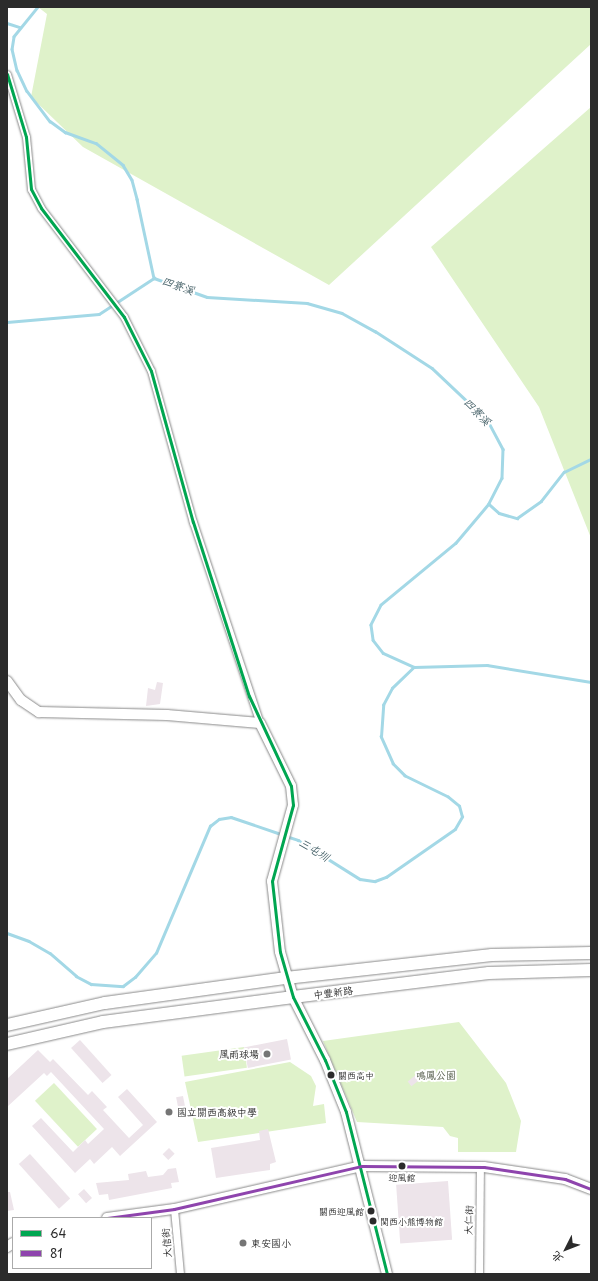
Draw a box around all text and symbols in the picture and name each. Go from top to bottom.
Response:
water label: 四寮溪 [160,274,196,298]
water label: 四寮溪 [461,396,493,428]
water label: 三屯圳 [296,836,332,864]
street label: 中豐新路 [312,984,354,1000]
place label: 風雨球場 [219,1048,259,1060]
marker: 風雨球場 [262,1049,272,1059]
park label: 鳴鳳公園 [416,1069,456,1081]
marker: 關西高中 [326,1070,336,1080]
place label: 關西高中 [338,1070,374,1080]
place label: 國立關西高級中學 [177,1106,257,1118]
marker: 國立關西高級中學 [164,1107,174,1117]
marker: 迎風館 [397,1161,407,1171]
place label: 迎風館 [389,1172,415,1182]
street label: 大仁街 [461,1205,475,1235]
place label: 關西迎風館 [319,1206,364,1216]
marker: 關西迎風館 [366,1206,376,1216]
marker: 関西小熊博物館 [368,1216,378,1226]
place label: 関西小熊博物館 [380,1216,443,1226]
legend [12,1217,152,1269]
text: 64 [50,1224,66,1242]
street label: 大信街 [159,1228,173,1258]
north arrow [546,1229,586,1269]
place label: 東安國小 [251,1237,291,1249]
marker: 東安國小 [238,1238,248,1248]
text: 81 [50,1244,63,1262]
text: 北 [547,1248,567,1267]

